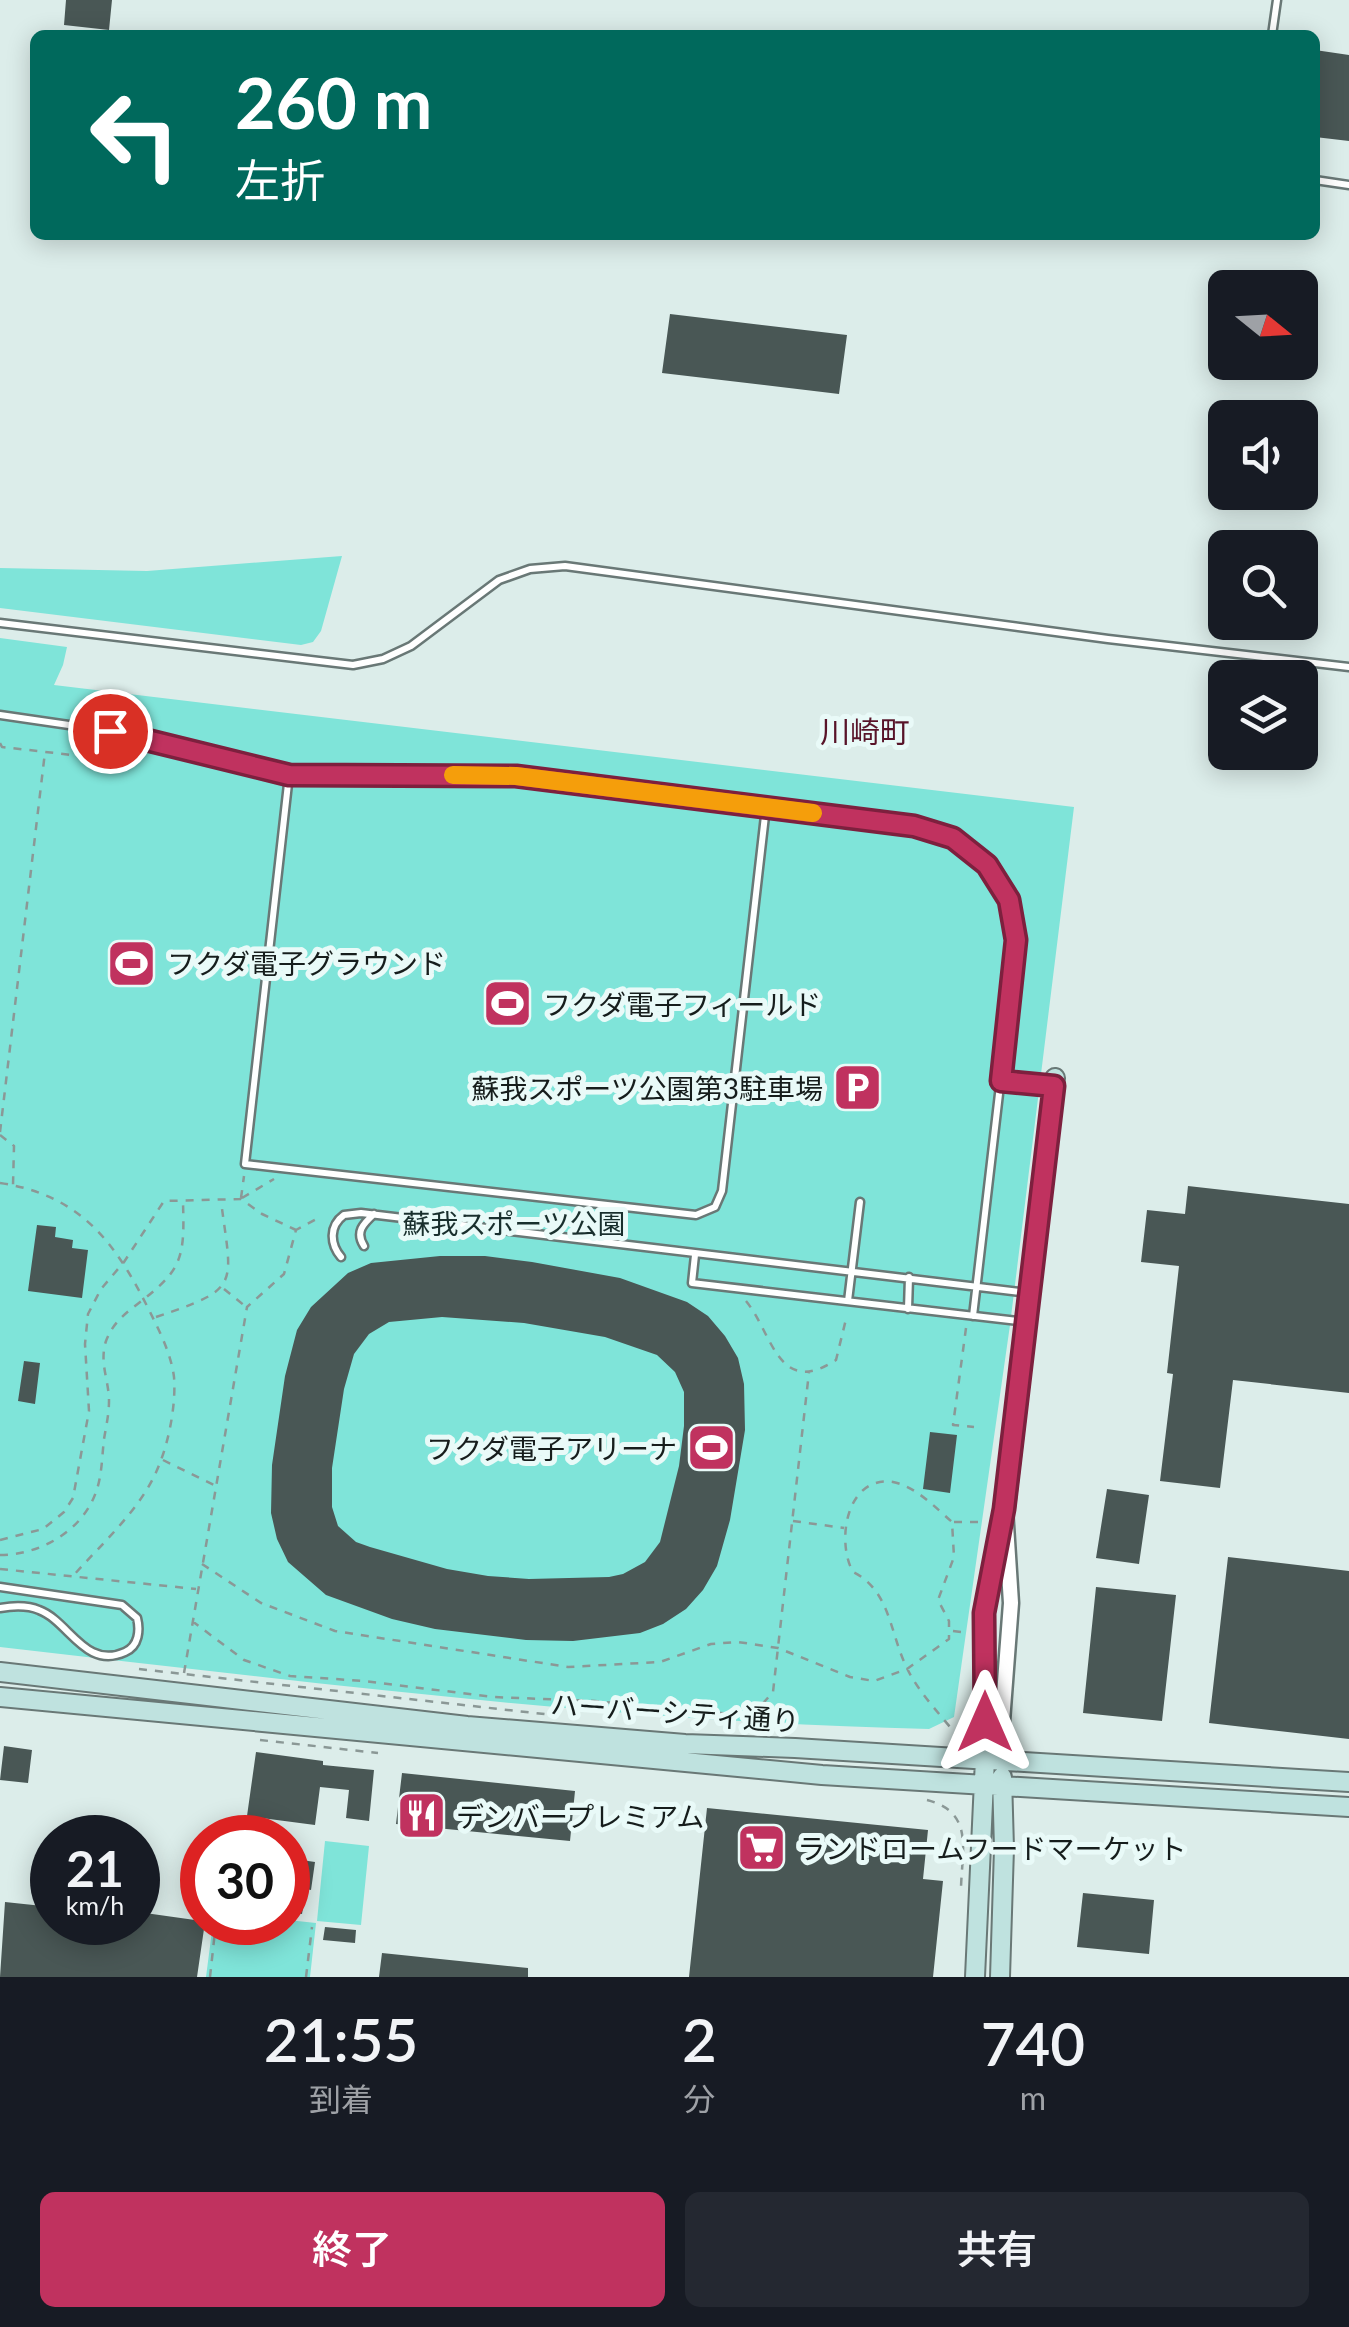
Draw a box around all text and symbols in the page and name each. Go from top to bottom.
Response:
text: 260 m [235,60,432,144]
icon: left [70,70,200,200]
text: 左折 [235,153,325,207]
north arrow [1208,270,1318,380]
map controls [1208,270,1318,770]
button: sound [1208,400,1318,510]
button: search [1208,530,1318,640]
button: layers [1208,660,1318,770]
pin [68,689,153,774]
icon: arrive [83,704,138,759]
district label: 川崎町 [820,713,910,749]
sports icon: フクダ電子グラウンド [106,937,158,989]
place label: フクダ電子グラウンド [167,946,446,980]
sports icon: フクダ電子フィールド [482,978,534,1030]
place label: フクダ電子フィールド [543,987,821,1021]
parking icon: 蘇我スポーツ公園第3駐車場 [832,1062,884,1114]
place label: 蘇我スポーツ公園第3駐車場 [471,1071,823,1105]
park label: 蘇我スポーツ公園 [402,1206,626,1240]
sports icon: フクダ電子アリーナ [686,1422,738,1474]
place label: フクダ電子アリーナ [426,1431,677,1465]
position arrow [933,1670,1037,1774]
street label: ハーバーシティ通り [549,1686,801,1738]
restaurant icon: デンバープレミアム [395,1790,447,1842]
place label: デンバープレミアム [456,1799,704,1833]
speed limit sign: 30 [180,1815,310,1945]
supermarket icon: ランドロームフードマーケット [736,1822,788,1874]
place label: ランドロームフードマーケット [797,1831,1186,1865]
text: 21 [66,1838,124,1898]
text: km/h [66,1890,124,1920]
text: 21:55 [264,2003,418,2075]
text: 2 [682,2003,717,2075]
text: 740 [981,2007,1085,2079]
text: m [1020,2078,1046,2117]
text: 到着 [309,2079,373,2118]
text: 分 [684,2079,716,2118]
button: 終了 [40,2192,665,2307]
button: 共有 [685,2192,1309,2307]

